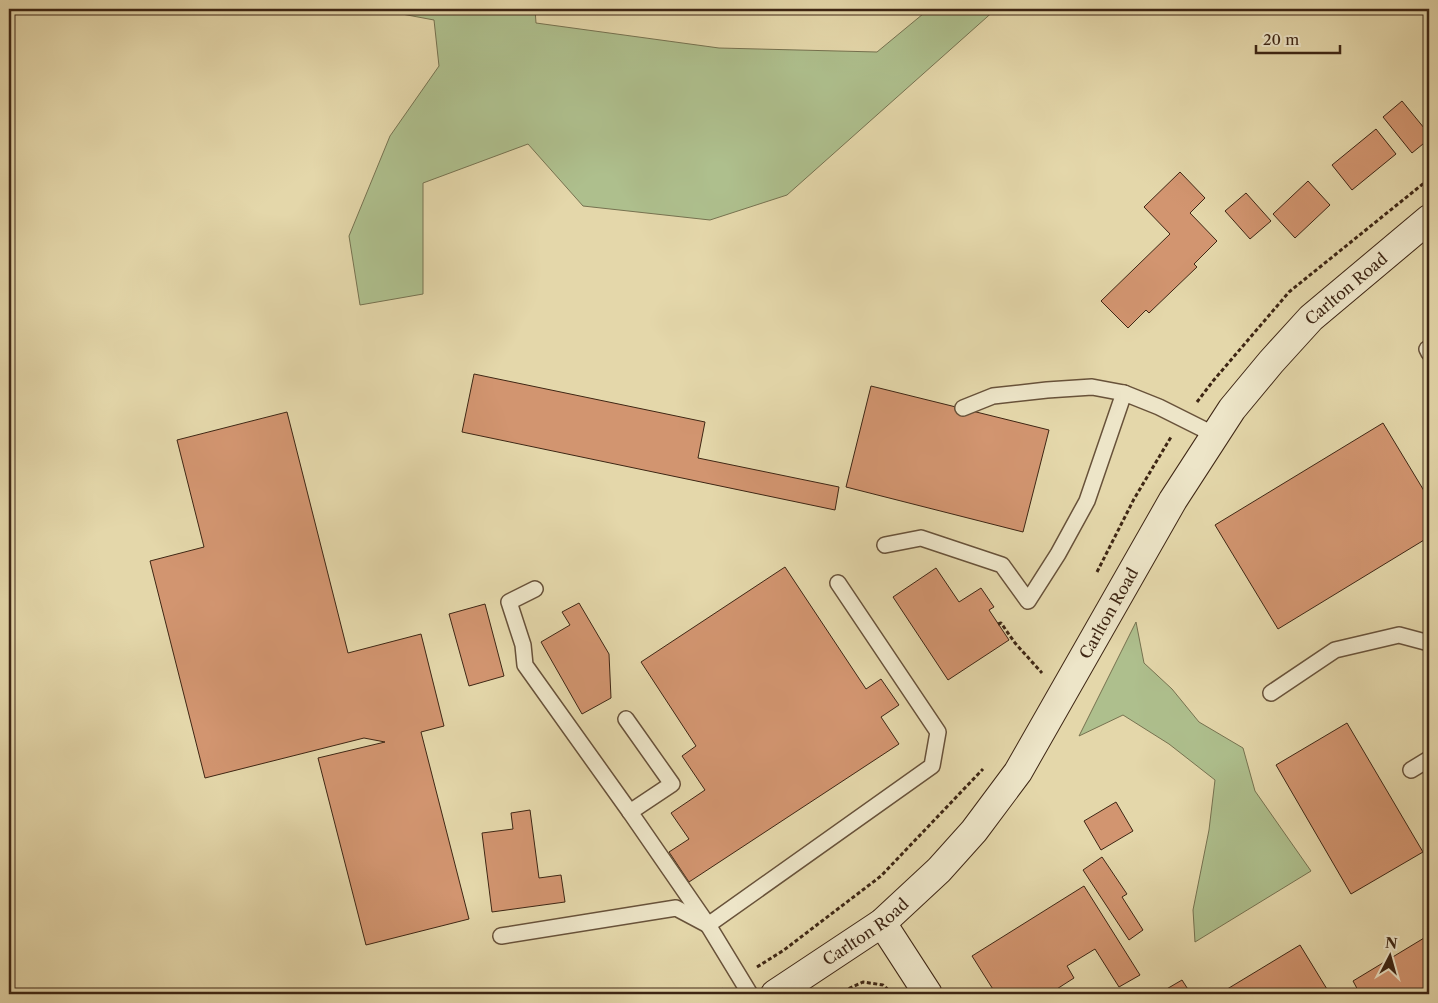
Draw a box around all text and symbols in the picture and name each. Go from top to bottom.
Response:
scale bar [1256,22,1339,54]
text: 20 m [1263,30,1299,49]
street label: Carlton Road [1301,248,1392,329]
street label: Carlton Road [1075,564,1142,662]
street label: Carlton Road [819,893,913,970]
north arrow [1366,930,1416,980]
text: N [1384,933,1398,953]

